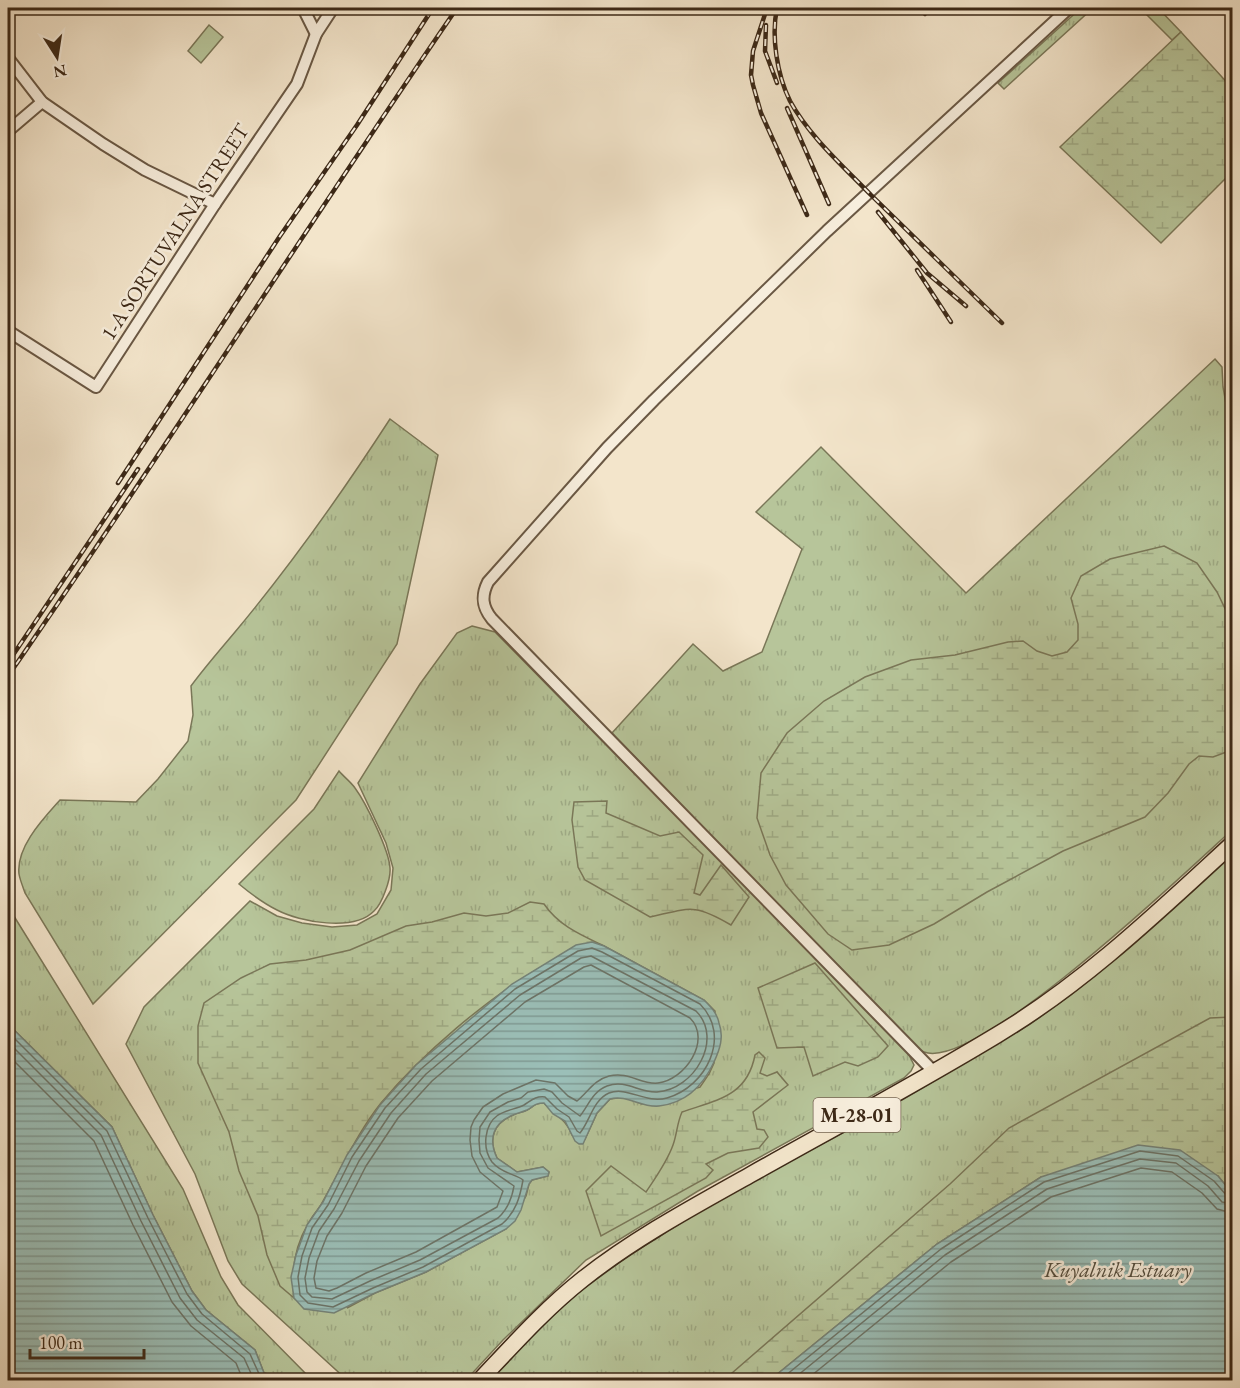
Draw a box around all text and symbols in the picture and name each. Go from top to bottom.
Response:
north arrow [27,27,87,87]
text: N [51,60,69,83]
street label: 1-A SORTUVALNA STREET [94,118,255,345]
road number: М-28-01 [814,1098,900,1132]
water label: Kuyalnik Estuary [1043,1255,1192,1284]
scale bar [30,1322,144,1360]
text: 100 m [39,1331,83,1354]

